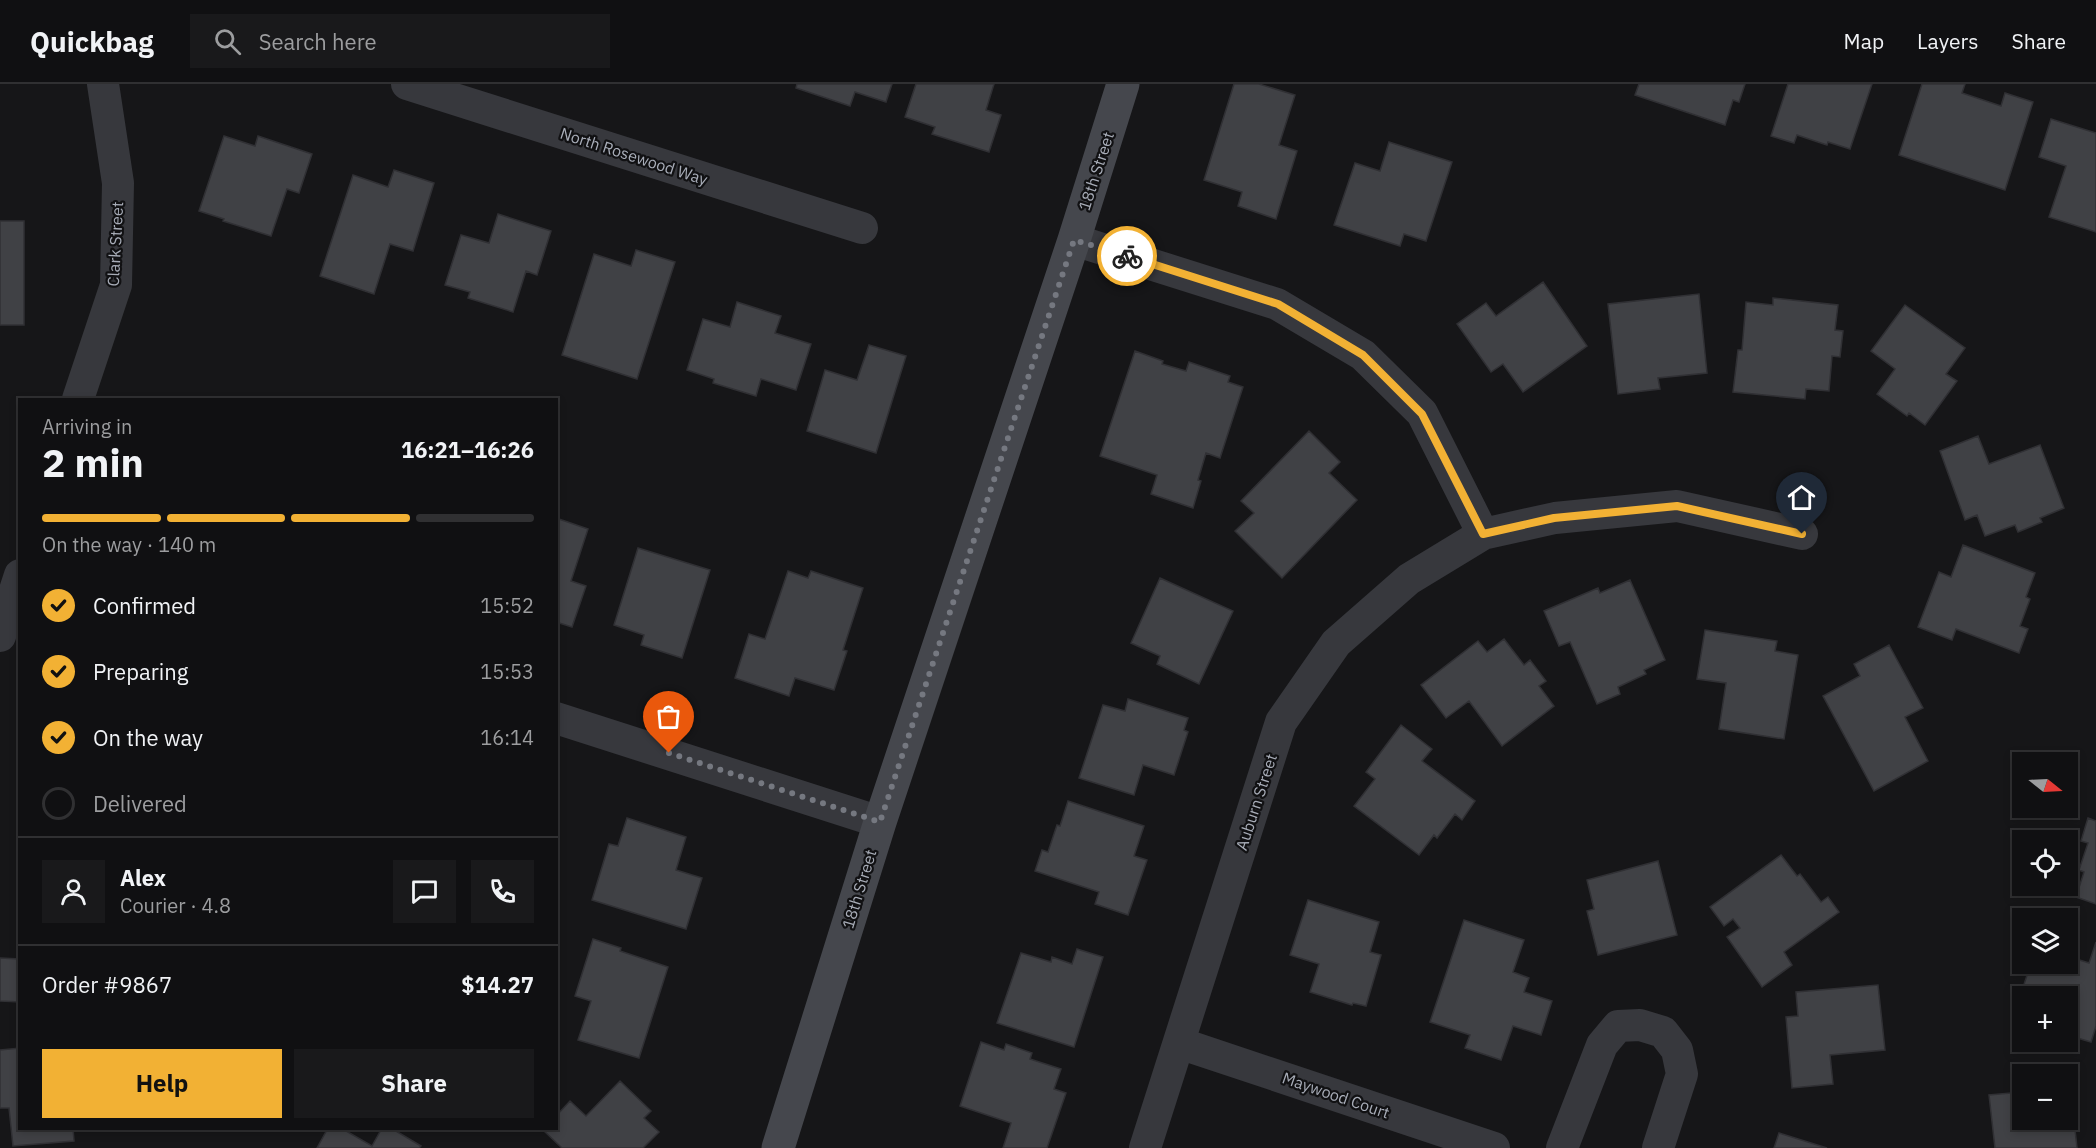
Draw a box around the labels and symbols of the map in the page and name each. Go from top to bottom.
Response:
street label: North Rosewood Way [558,123,710,189]
street label: 18th Street [1074,129,1118,213]
street label: Clark Street [103,201,127,287]
courier [1097,226,1157,286]
pin [1776,472,1827,534]
pin [643,691,694,753]
street label: Auburn Street [1231,751,1281,853]
north arrow [2012,752,2078,818]
street label: 18th Street [838,847,880,931]
street label: Maywood Court [1280,1067,1392,1123]

